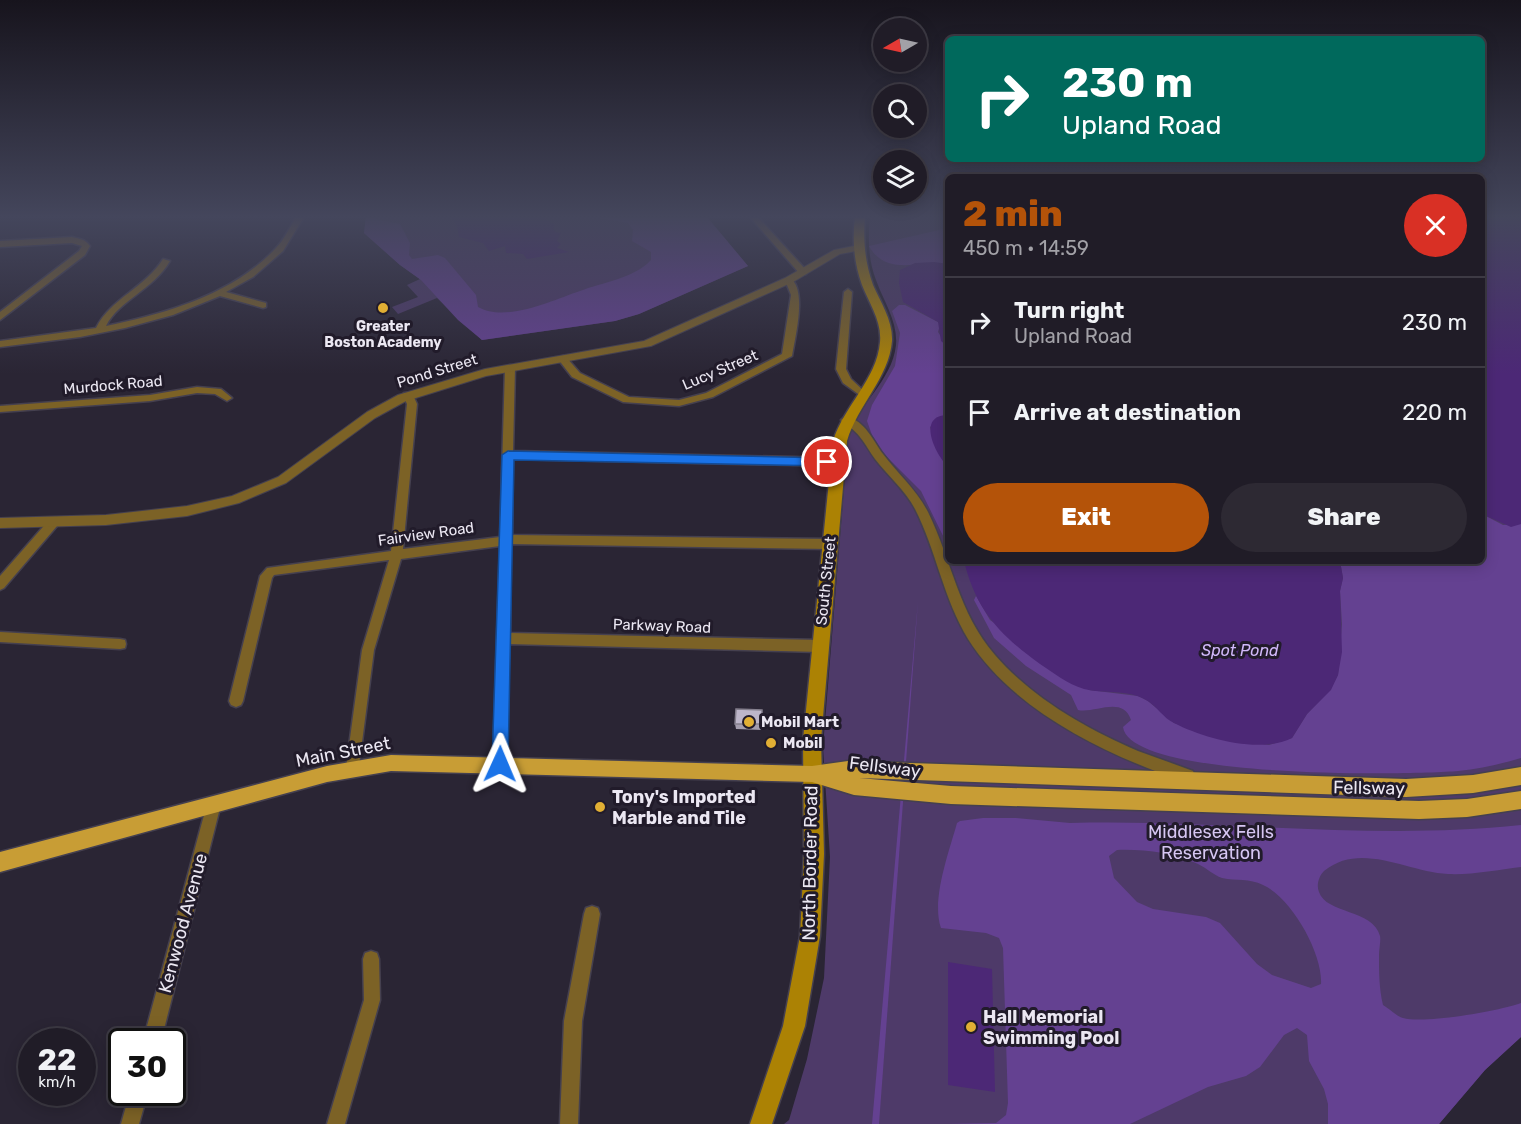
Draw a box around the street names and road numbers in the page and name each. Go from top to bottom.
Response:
street label: Lucy Street [680,346,761,394]
street label: Pond Street [395,350,480,392]
street label: Murdock Road [63,372,163,398]
street label: Fairview Road [377,518,475,550]
street label: South Street [812,536,840,626]
street label: Parkway Road [613,615,711,637]
street label: Main Street [294,732,392,772]
street label: Fellsway [848,752,922,782]
street label: Fellsway [1333,776,1405,800]
street label: North Border Road [798,785,822,941]
street label: Kenwood Avenue [154,851,212,995]

